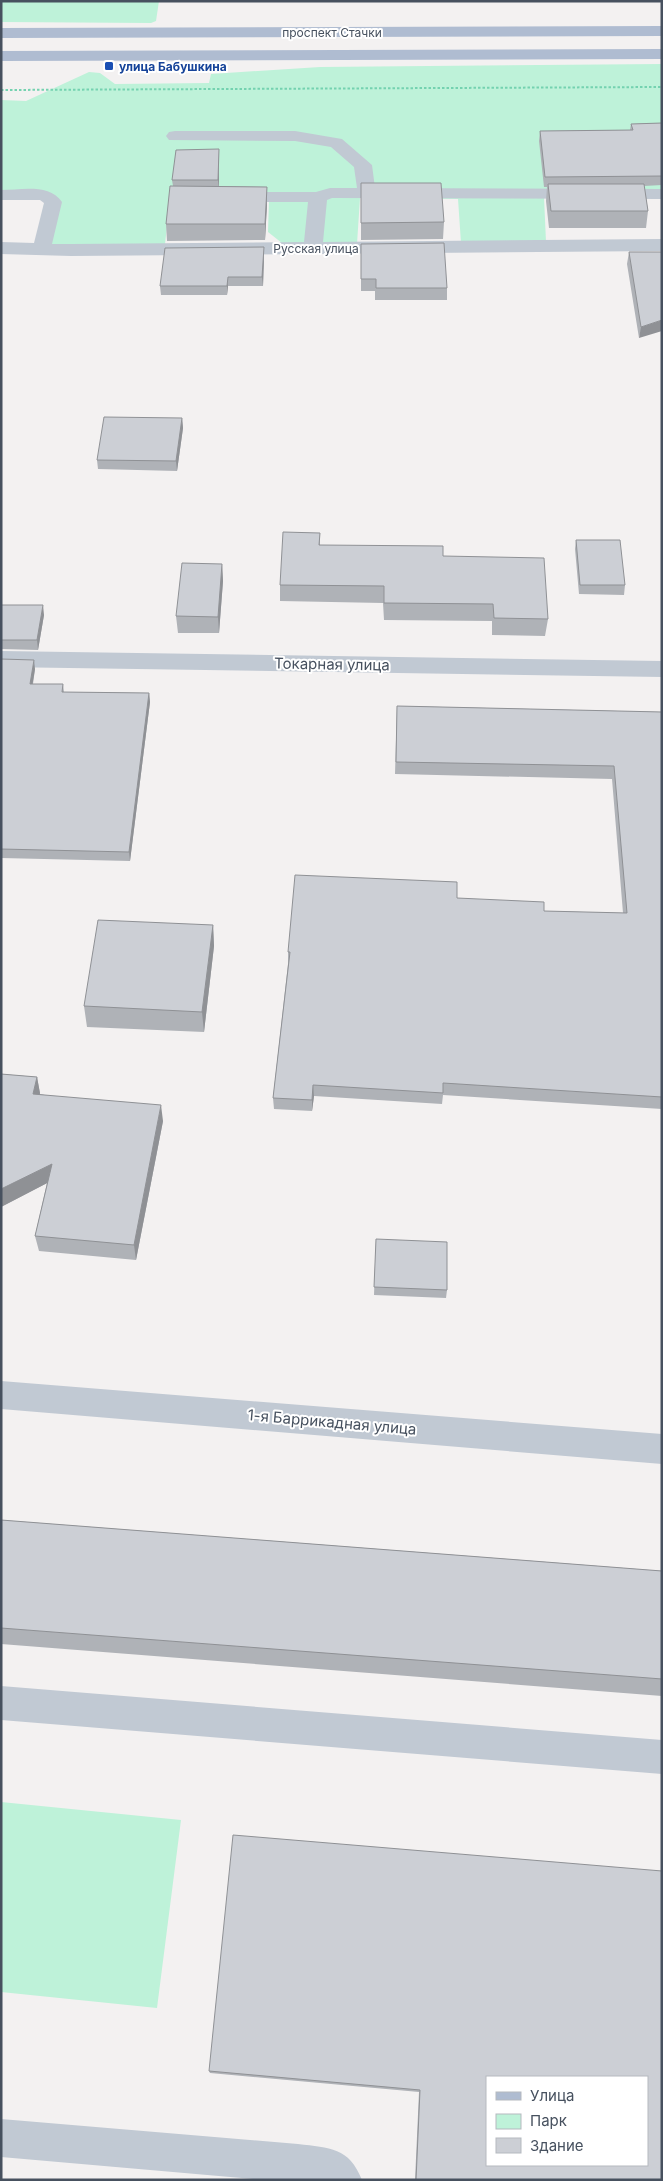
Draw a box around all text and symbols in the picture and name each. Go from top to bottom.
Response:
street label: проспект Стачки [282,25,382,40]
place label: улица Бабушкина [119,59,227,74]
marker: улица Бабушкина [103,60,115,72]
street label: Русская улица [273,241,359,256]
street label: Токарная улица [274,653,390,675]
street label: 1-я Баррикадная улица [247,1405,417,1439]
legend [486,2076,648,2166]
text: Улица [530,2086,574,2105]
text: Парк [530,2111,567,2130]
text: Здание [530,2136,584,2155]

